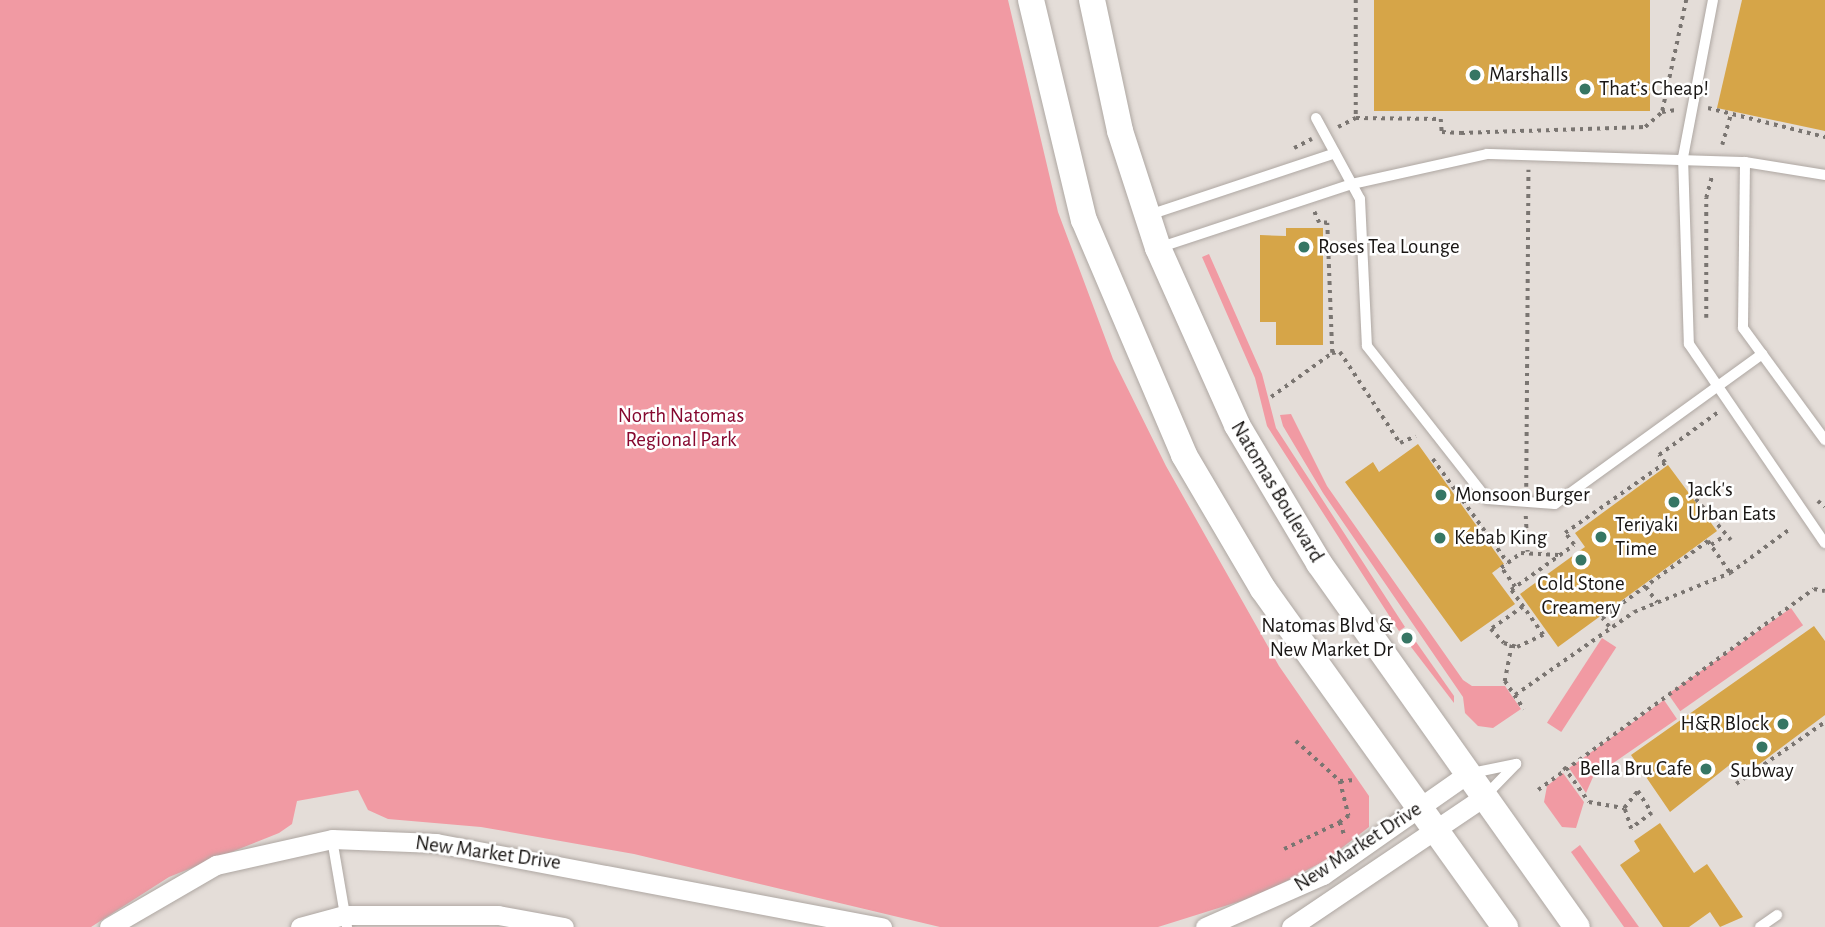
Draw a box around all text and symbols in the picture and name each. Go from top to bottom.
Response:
place label: Marshalls [1489,62,1568,88]
marker: Marshalls [1467,67,1483,83]
place label: That’s Cheap! [1599,76,1709,102]
marker: That’s Cheap! [1577,81,1593,97]
place label: Roses Tea Lounge [1318,234,1460,260]
marker: Roses Tea Lounge [1296,239,1312,255]
park label: North Natomas Regional Park [618,403,744,453]
street label: Natomas Boulevard [1225,417,1329,567]
place label: Jack's Urban Eats [1688,477,1776,527]
place label: Monsoon Burger [1455,482,1590,508]
marker: Monsoon Burger [1433,487,1449,503]
marker: Jack's Urban Eats [1666,494,1682,510]
place label: Teriyaki Time [1615,512,1678,562]
place label: Kebab King [1454,525,1547,551]
marker: Teriyaki Time [1593,529,1609,545]
marker: Kebab King [1432,530,1448,546]
marker: Cold Stone Creamery [1573,552,1589,568]
place label: Cold Stone Creamery [1537,571,1625,621]
place label: Natomas Blvd & New Market Dr [1261,613,1393,663]
marker: Natomas Blvd & New Market Dr [1399,630,1415,646]
place label: H&R Block [1681,711,1769,737]
marker: H&R Block [1775,716,1791,732]
marker: Subway [1754,739,1770,755]
place label: Bella Bru Cafe [1580,756,1692,782]
place label: Subway [1730,758,1794,784]
marker: Bella Bru Cafe [1698,761,1714,777]
street label: New Market Drive [1290,796,1426,898]
street label: New Market Drive [414,830,562,876]

